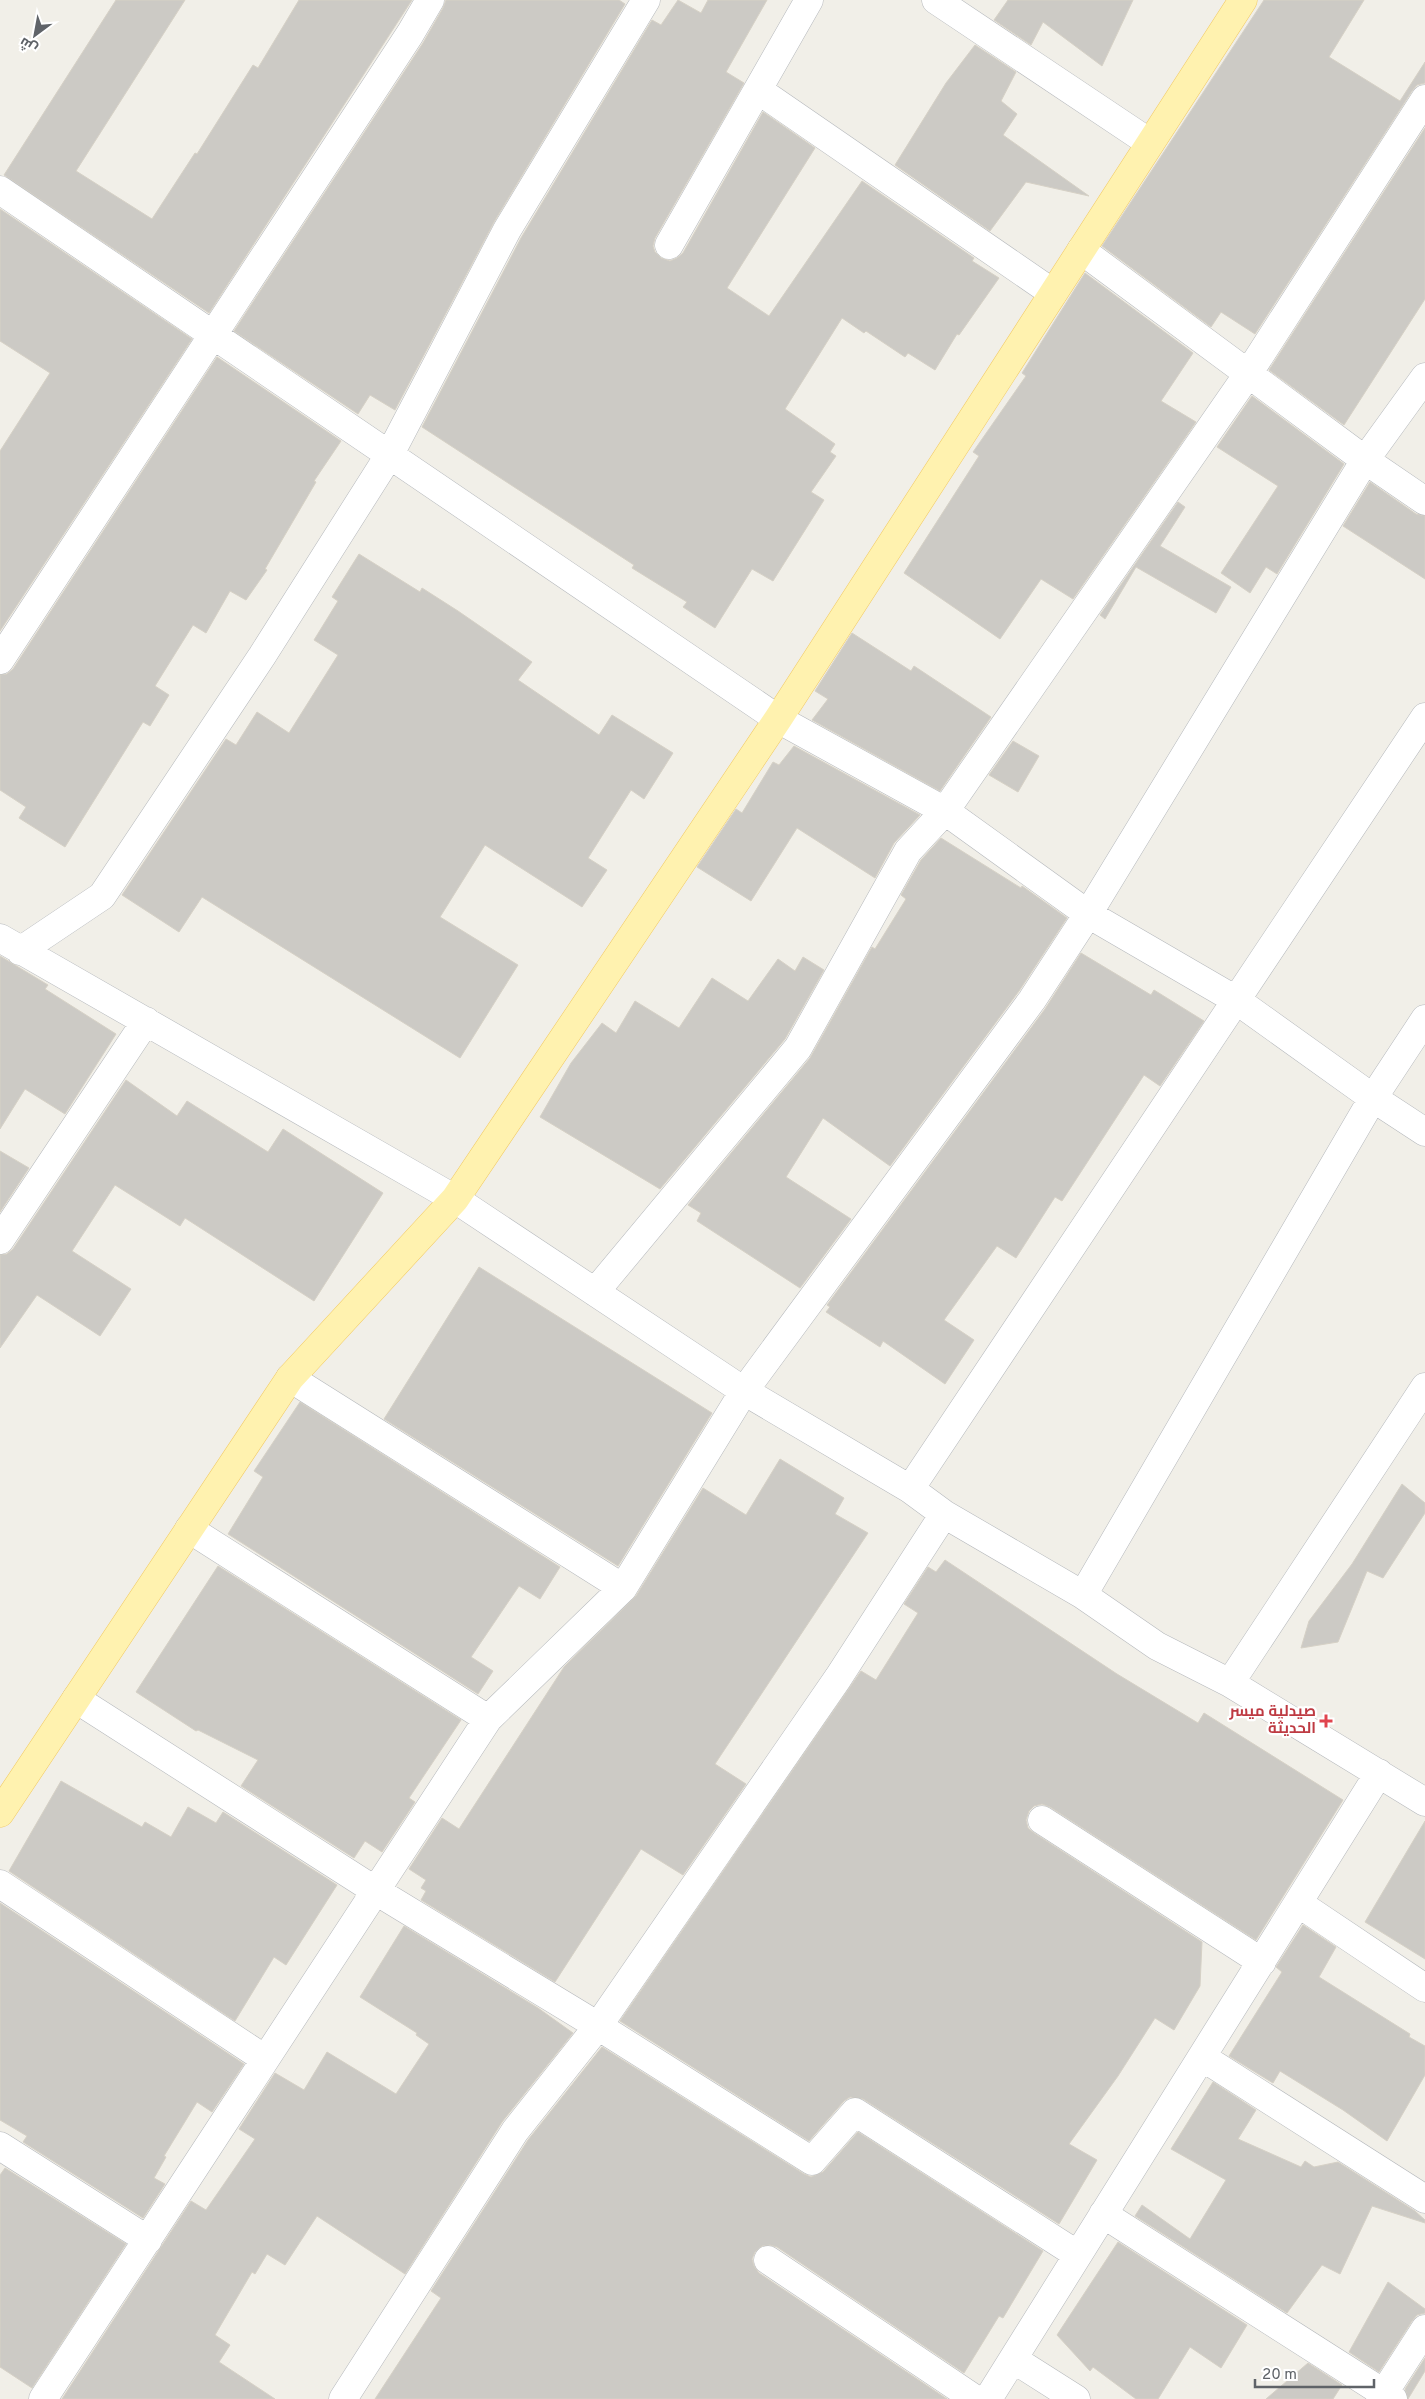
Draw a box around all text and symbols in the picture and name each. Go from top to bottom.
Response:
north arrow [10,10,60,60]
text: ش [16,33,41,58]
place label: صيدلية ميسر الحديثة [1229,1703,1316,1739]
marker: صيدلية ميسر الحديثة [1320,1715,1332,1727]
scale bar [1255,2356,1374,2388]
text: 20 m [1262,2366,1297,2385]

